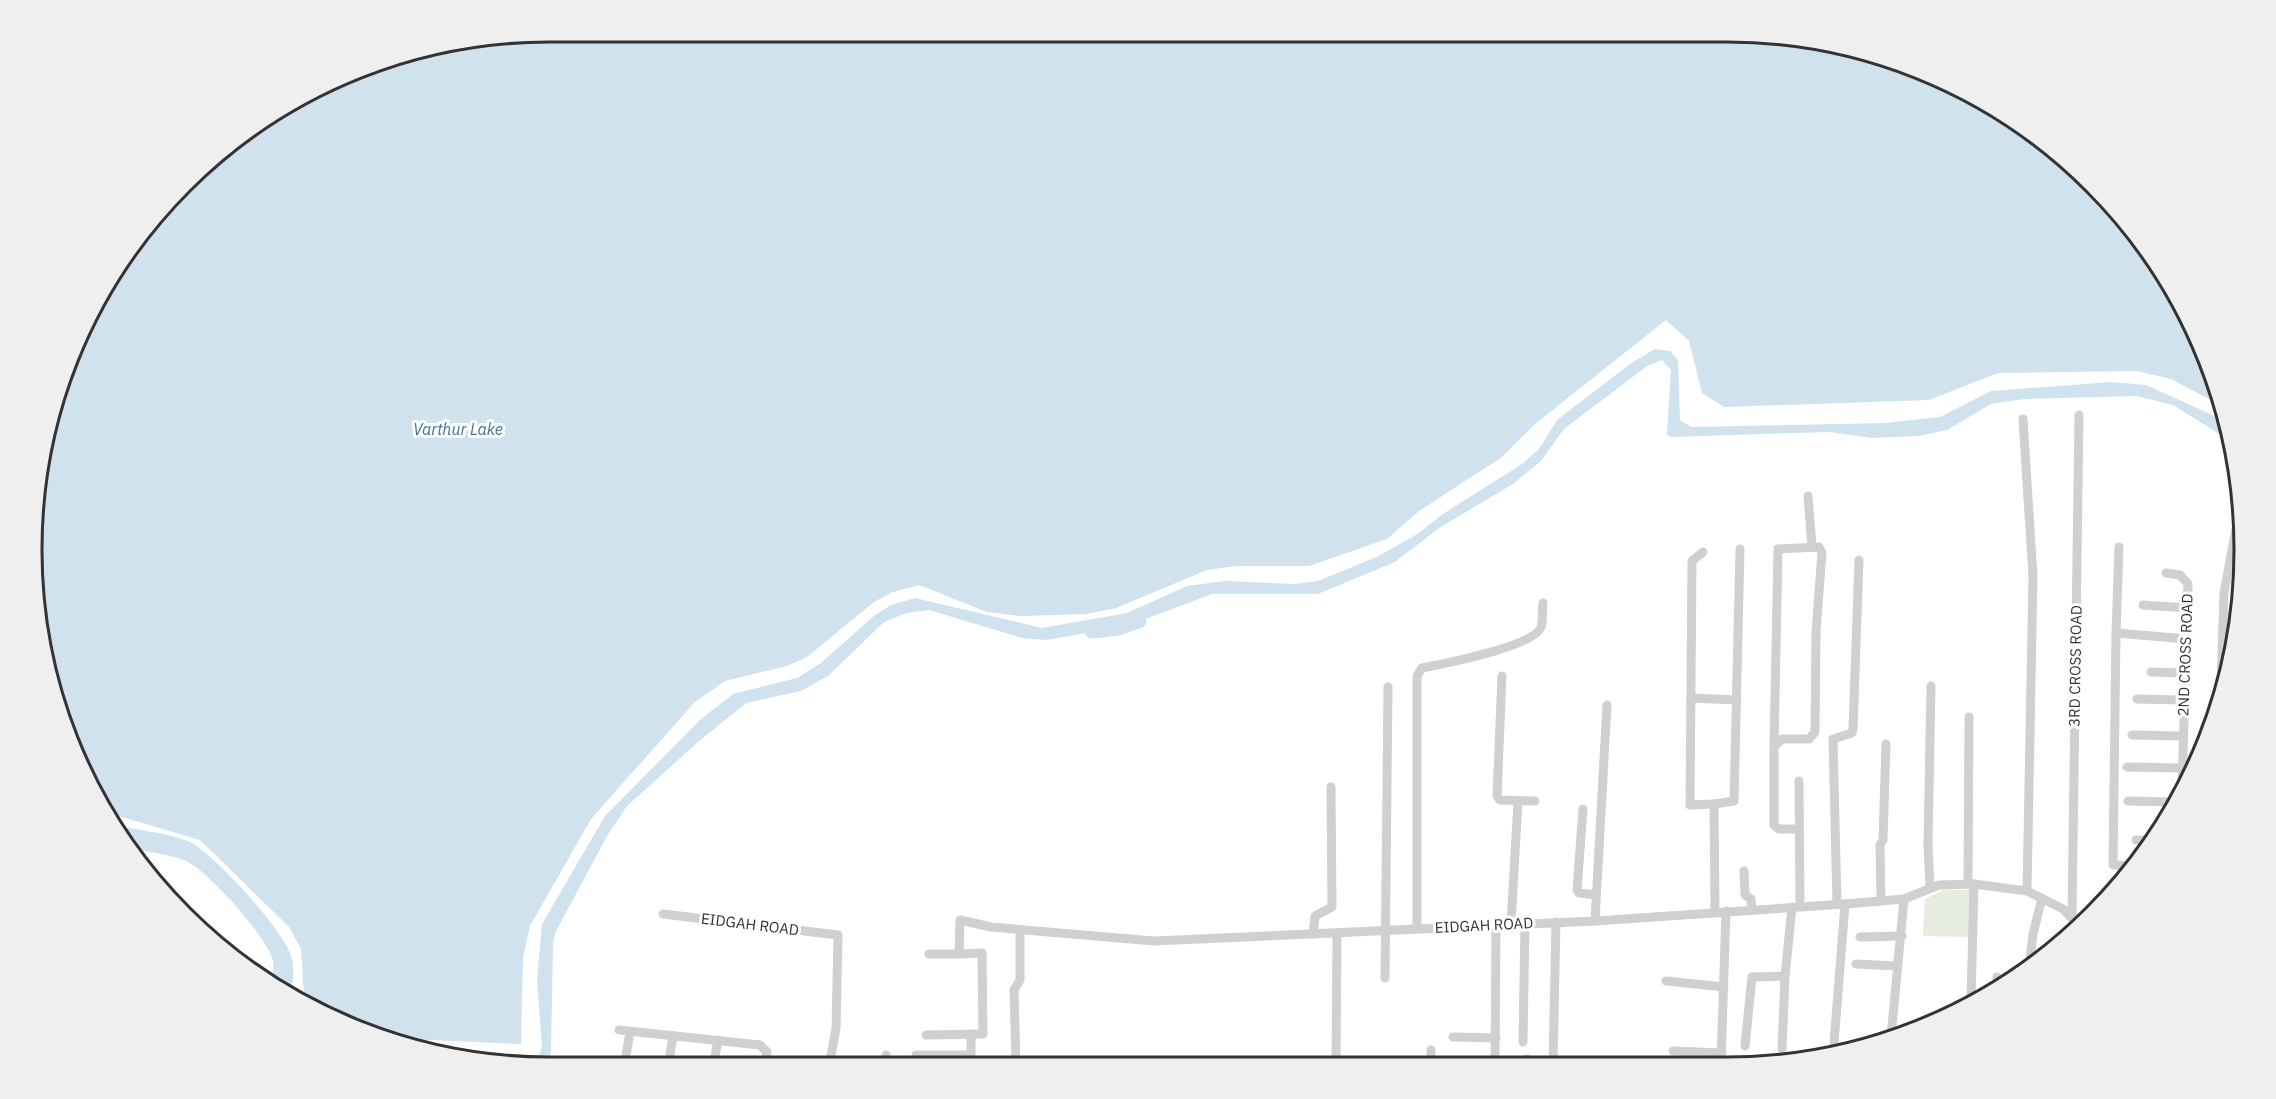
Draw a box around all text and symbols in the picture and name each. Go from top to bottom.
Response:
water label: Varthur Lake [413,419,503,439]
street label: 2ND CROSS ROAD [2173,593,2197,717]
street label: 3RD CROSS ROAD [2064,605,2086,727]
street label: EIDGAH ROAD [700,909,800,939]
street label: EIDGAH ROAD [1434,913,1534,937]

